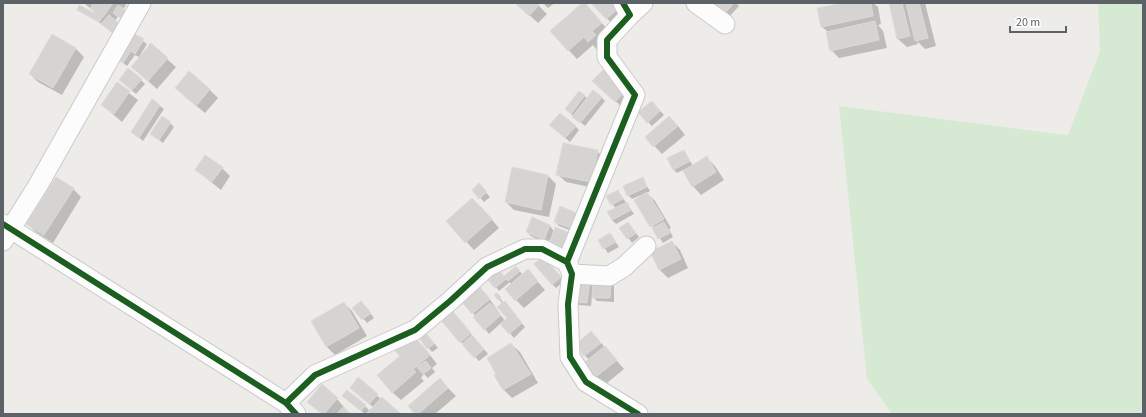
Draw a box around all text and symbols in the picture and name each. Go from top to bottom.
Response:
scale bar [1010,8,1066,34]
text: 20 m [1016,14,1040,31]

